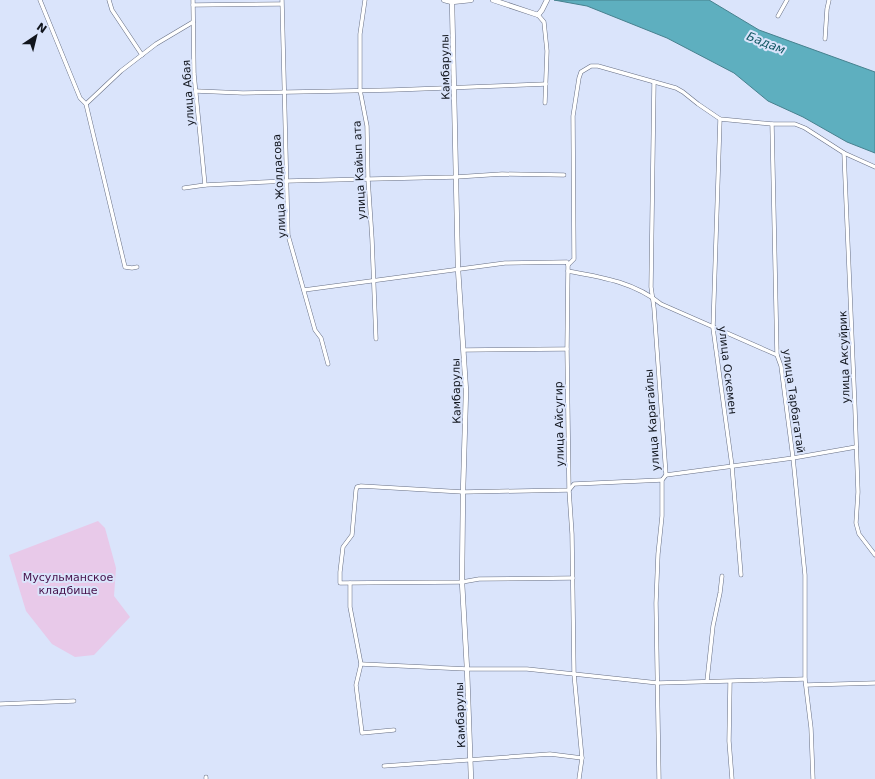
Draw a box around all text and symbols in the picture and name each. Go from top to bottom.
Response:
north arrow [16,16,56,56]
text: N [34,20,49,36]
water label: Бадам [745,29,787,57]
street label: Камбарулы [438,34,453,100]
street label: улица Абая [180,60,197,126]
street label: улица Кайып ата [350,120,369,220]
street label: улица Жолдасова [270,134,289,238]
street label: улица Аксуйрик [836,310,853,404]
street label: улица Оскемен [716,325,739,415]
street label: улица Тарбагатай [780,348,807,454]
street label: Камбарулы [449,358,464,424]
street label: улица Карагайлы [642,369,663,471]
street label: улица Айсугир [552,381,567,467]
park label: Мусульманское кладбище [23,571,113,597]
street label: Камбарулы [453,682,468,748]

